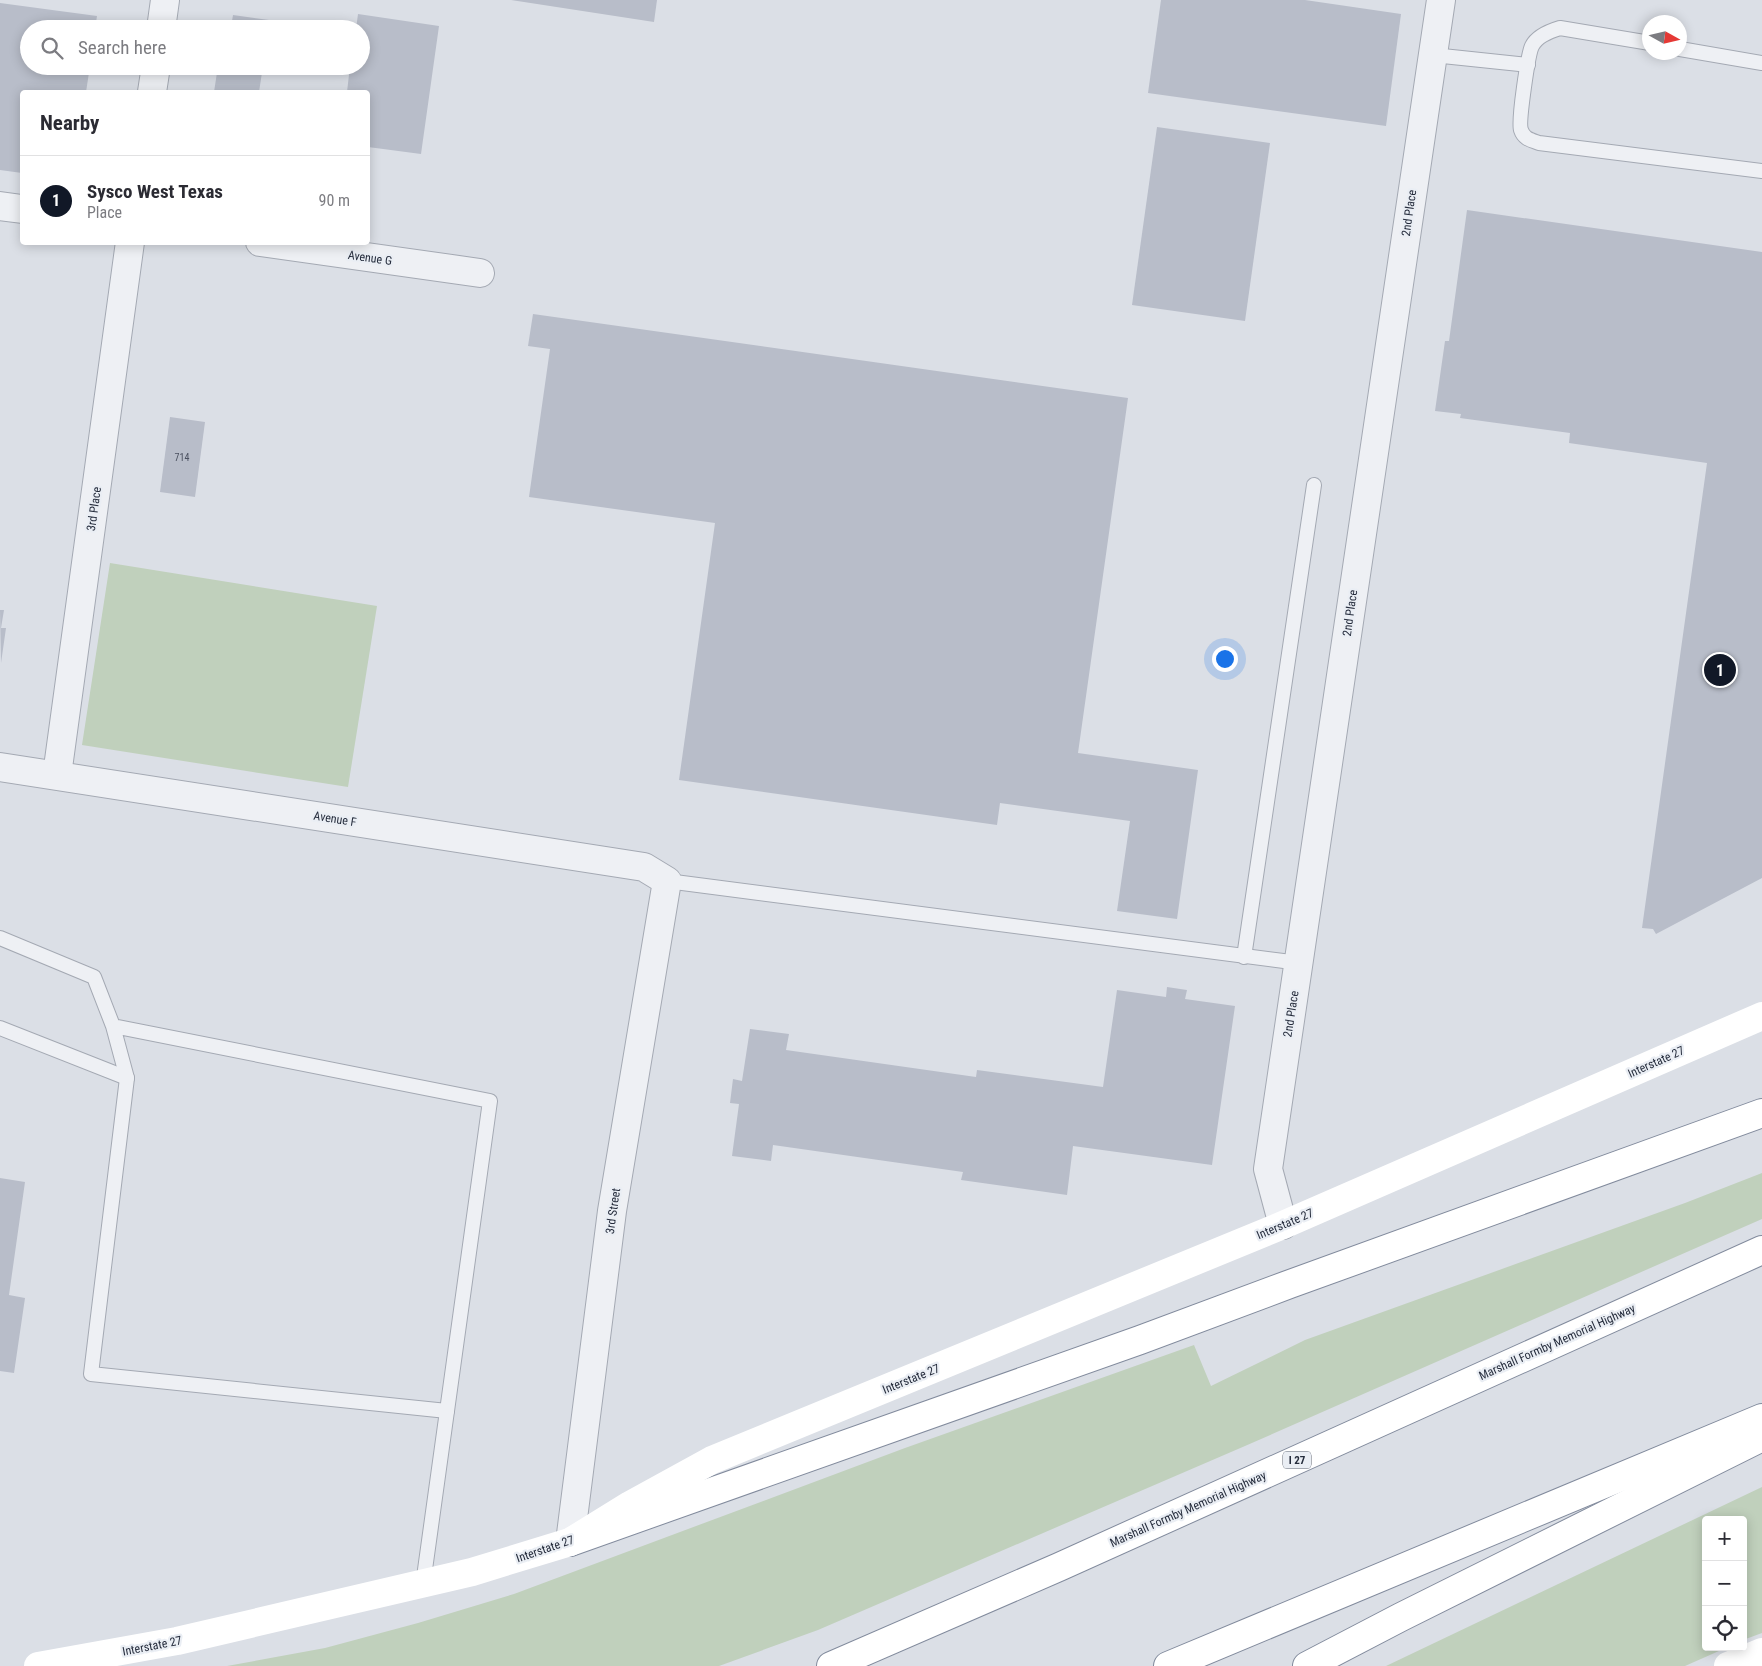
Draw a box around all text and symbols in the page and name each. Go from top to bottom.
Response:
north arrow [1642,15,1687,60]
search box [20,20,370,75]
icon: search [38,34,66,62]
text: Search here [78,36,166,59]
text: Nearby [40,111,99,135]
text: Sysco West Texas [87,180,223,203]
street label: 2nd Place [1399,189,1419,237]
text: 1 [52,191,60,210]
text: 90 m [318,191,350,210]
text: Place [87,203,122,222]
street label: Avenue G [347,248,393,268]
house number: 714 [175,452,189,463]
street label: 3rd Place [84,486,104,532]
street label: 2nd Place [1340,589,1360,637]
your location [1212,646,1238,672]
pin: 1 [1704,651,1736,689]
street label: Avenue F [313,809,358,829]
street label: 2nd Place [1280,989,1302,1038]
street label: Interstate 27 [1626,1043,1686,1081]
street label: 3rd Street [603,1187,623,1235]
street label: Interstate 27 [1255,1206,1316,1242]
street label: Marshall Formby Memorial Highway [1477,1301,1637,1383]
street label: Interstate 27 [880,1361,942,1397]
road number: I 27 [1283,1452,1311,1468]
street label: Marshall Formby Memorial Highway [1108,1468,1268,1550]
map controls [1702,1516,1747,1651]
button: + [1702,1516,1747,1561]
street label: Interstate 27 [514,1533,576,1565]
button: − [1702,1561,1747,1606]
button: locate [1702,1606,1747,1651]
street label: Interstate 27 [121,1633,183,1659]

